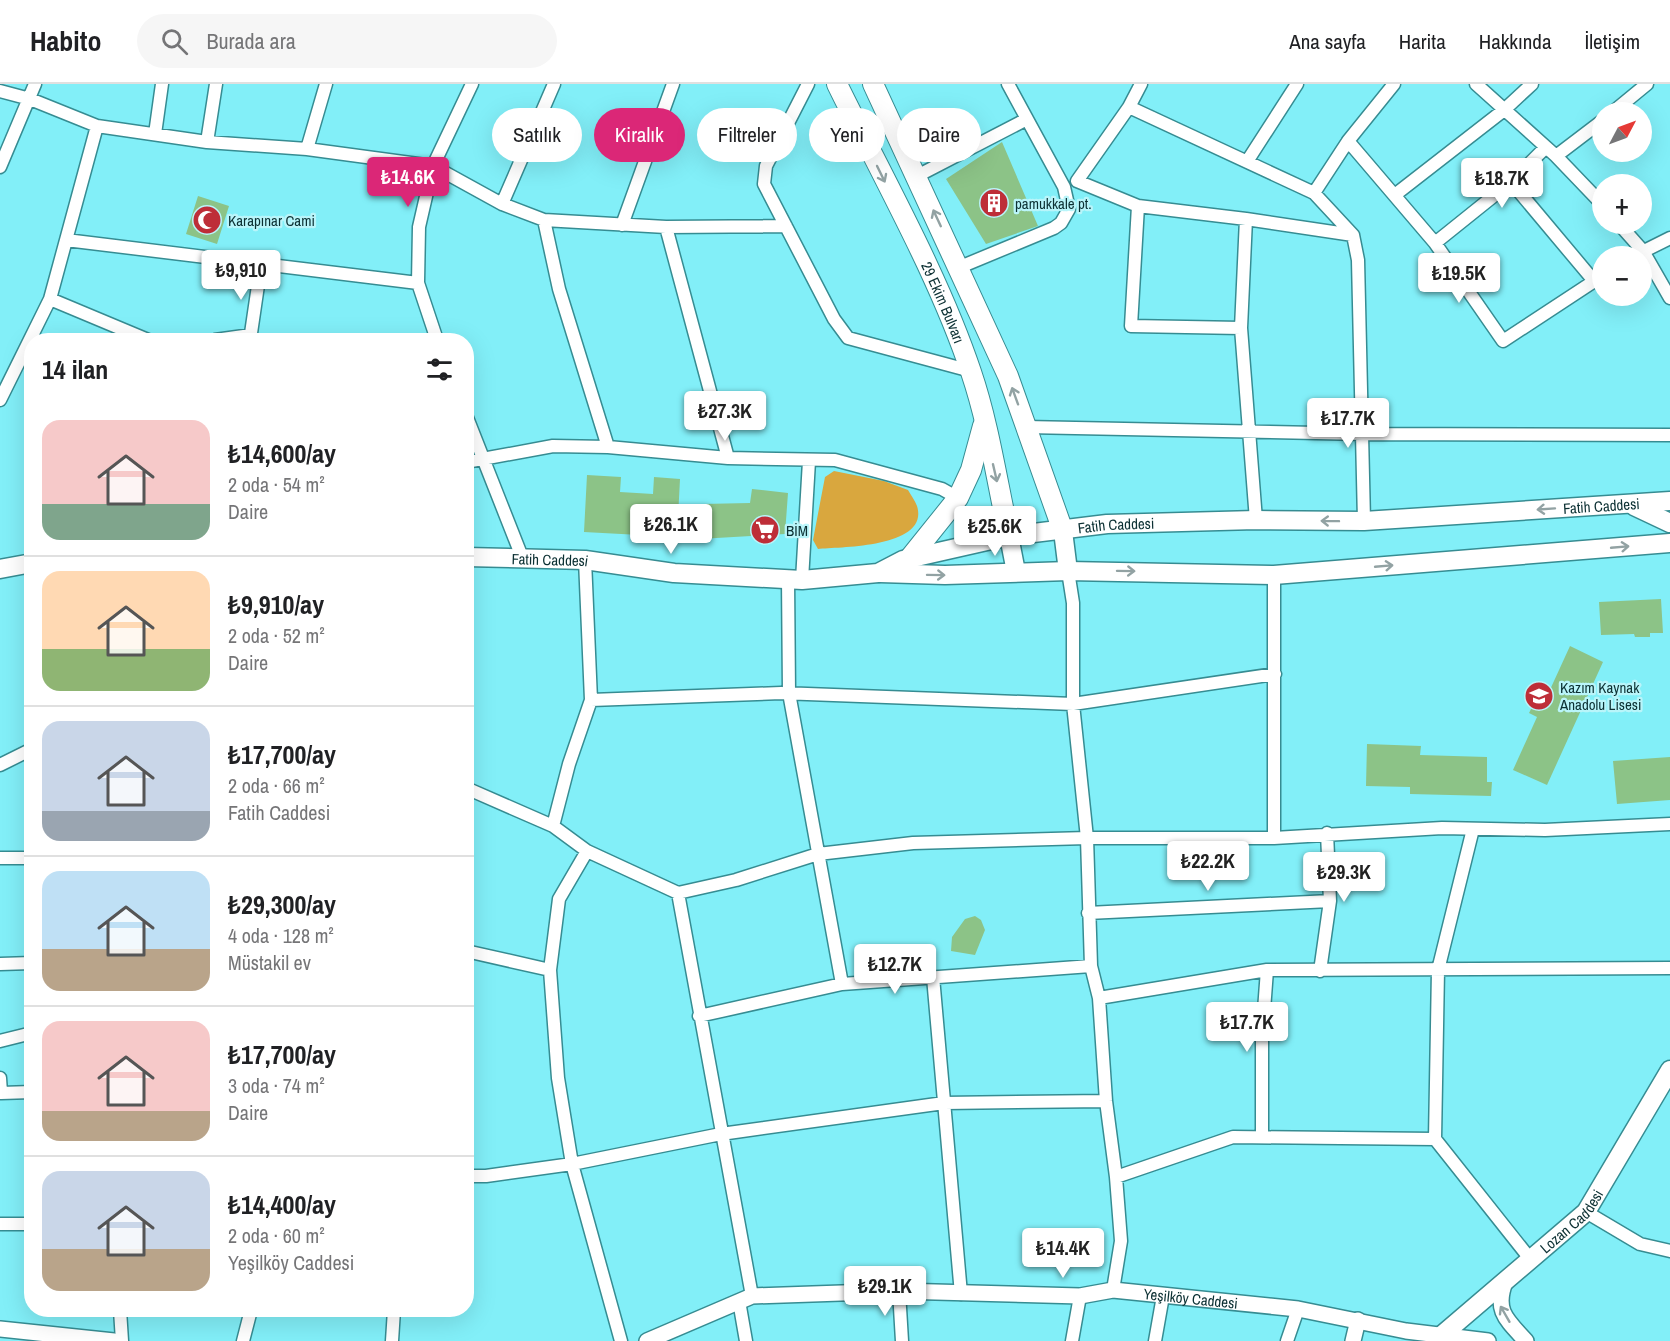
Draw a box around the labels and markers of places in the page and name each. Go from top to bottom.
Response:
pin: ₺14.6K [359,157,457,208]
pin: ₺18.7K [1453,158,1551,209]
building icon: pamukkale pt. [978,187,1010,219]
place label: pamukkale pt. [1015,193,1092,214]
mosque icon: Karapınar Cami [191,204,223,236]
place label: Karapınar Cami [228,210,315,231]
pin: ₺9,910 [192,250,290,301]
pin: ₺19.5K [1410,253,1508,304]
pin: ₺27.3K [676,391,774,442]
pin: ₺17.7K [1299,398,1397,449]
pin: ₺26.1K [622,504,720,555]
pin: ₺25.6K [946,506,1044,557]
supermarket icon: BİM [749,514,781,546]
place label: BİM [786,520,808,541]
place label: Kazım Kaynak Anadolu Lisesi [1559,677,1641,715]
school or university icon: Kazım Kaynak Anadolu Lisesi [1523,680,1555,712]
pin: ₺22.2K [1159,841,1257,892]
pin: ₺29.3K [1295,852,1393,903]
pin: ₺12.7K [846,944,944,995]
pin: ₺17.7K [1198,1002,1296,1053]
pin: ₺14.4K [1014,1228,1112,1279]
pin: ₺29.1K [836,1266,934,1317]

